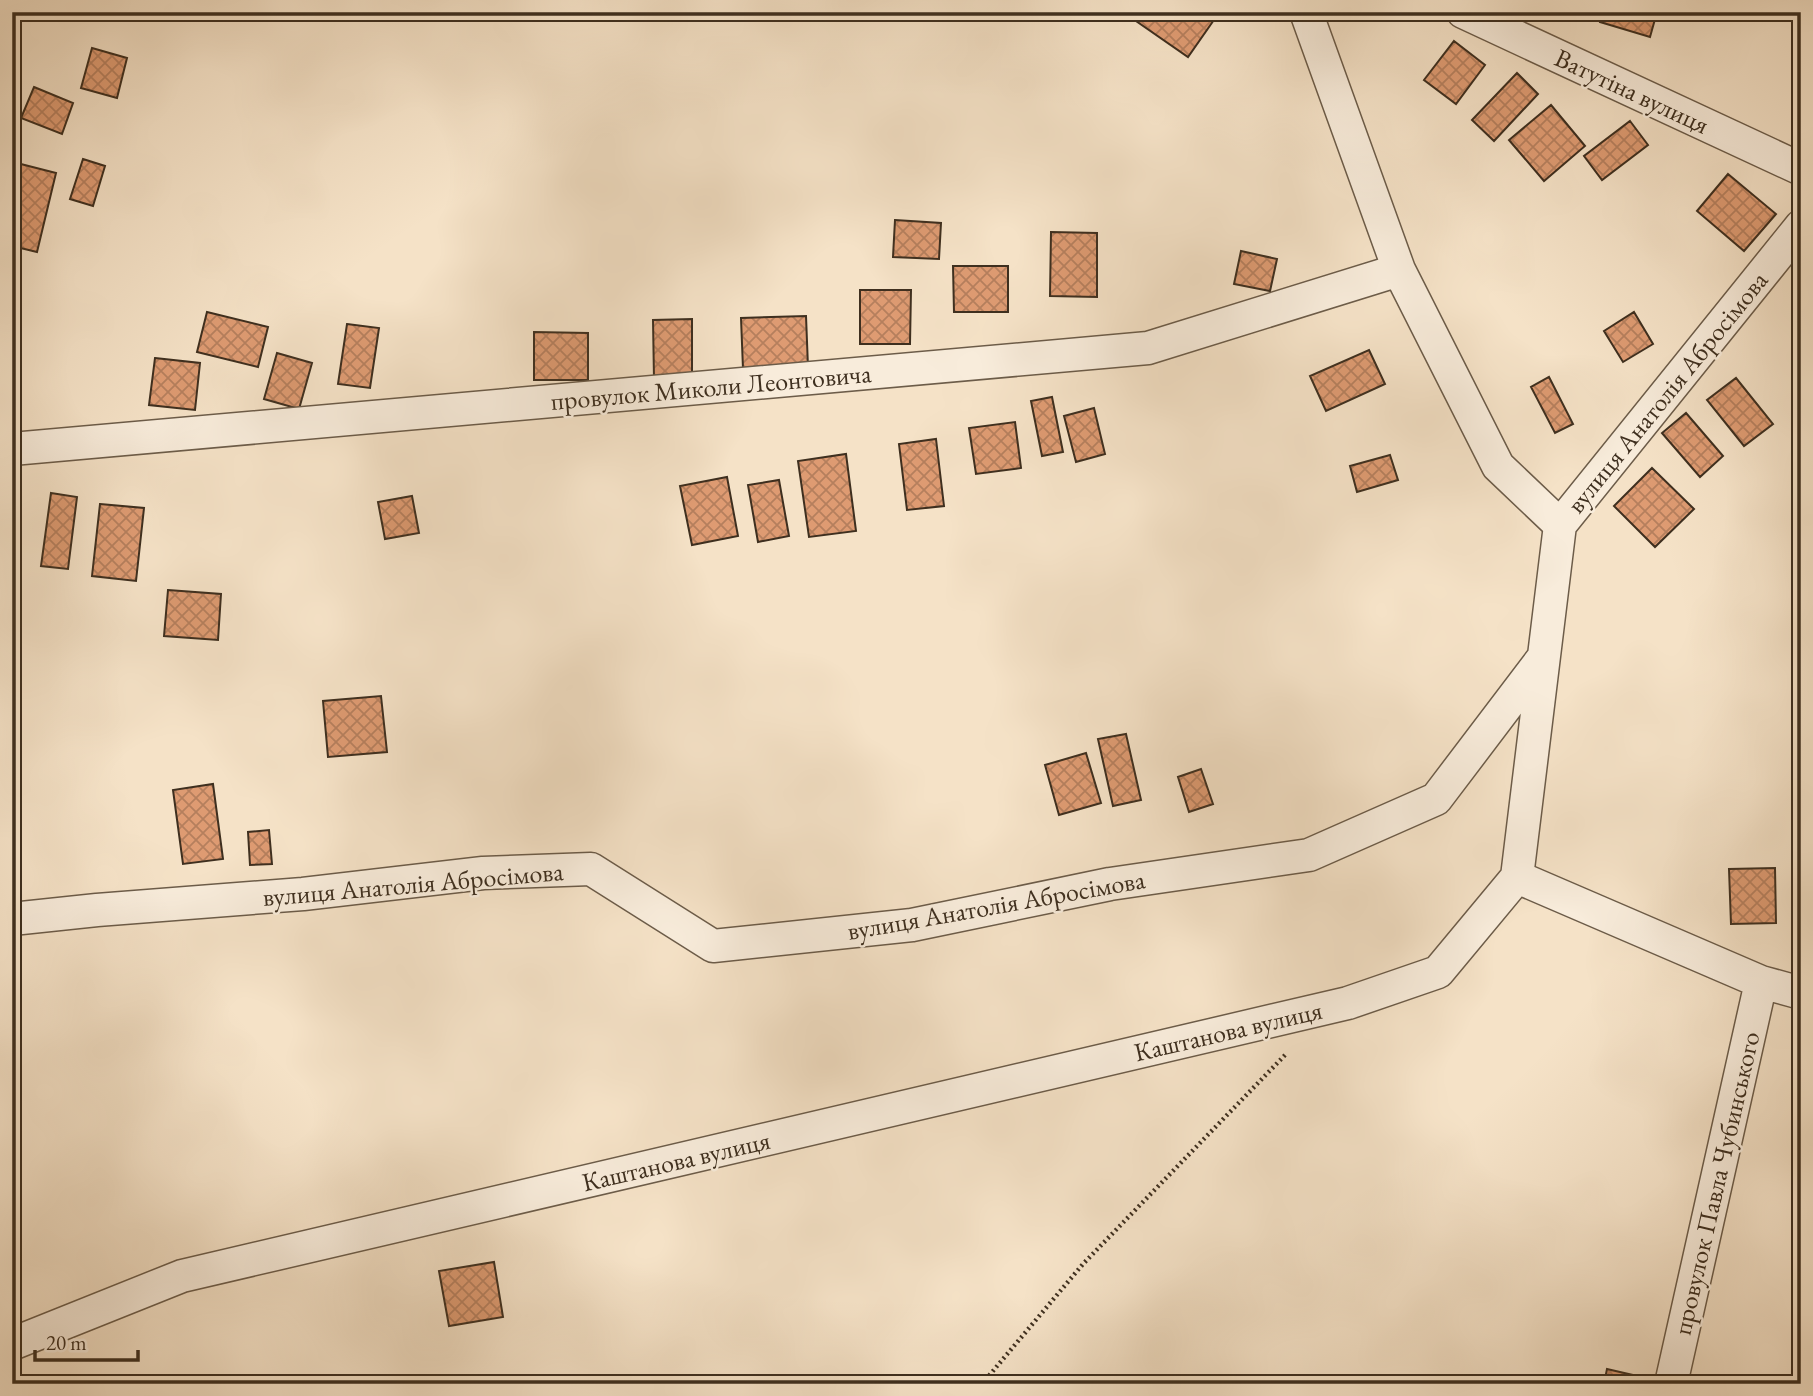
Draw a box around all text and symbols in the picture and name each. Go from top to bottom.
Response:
street label: Ватутіна вулиця [1549,40,1715,142]
street label: вулиця Анатолія Абросімова [1559,264,1776,520]
street label: провулок Миколи Леонтовича [549,356,873,418]
street label: вулиця Анатолія Абросімова [261,854,565,914]
street label: вулиця Анатолія Абросімова [844,862,1148,948]
street label: Каштанова вулиця [1131,993,1325,1069]
street label: провулок Павла Чубинського [1665,1028,1767,1338]
street label: Каштанова вулиця [579,1123,773,1199]
scale bar [35,1319,138,1363]
text: 20 m [46,1329,87,1356]

